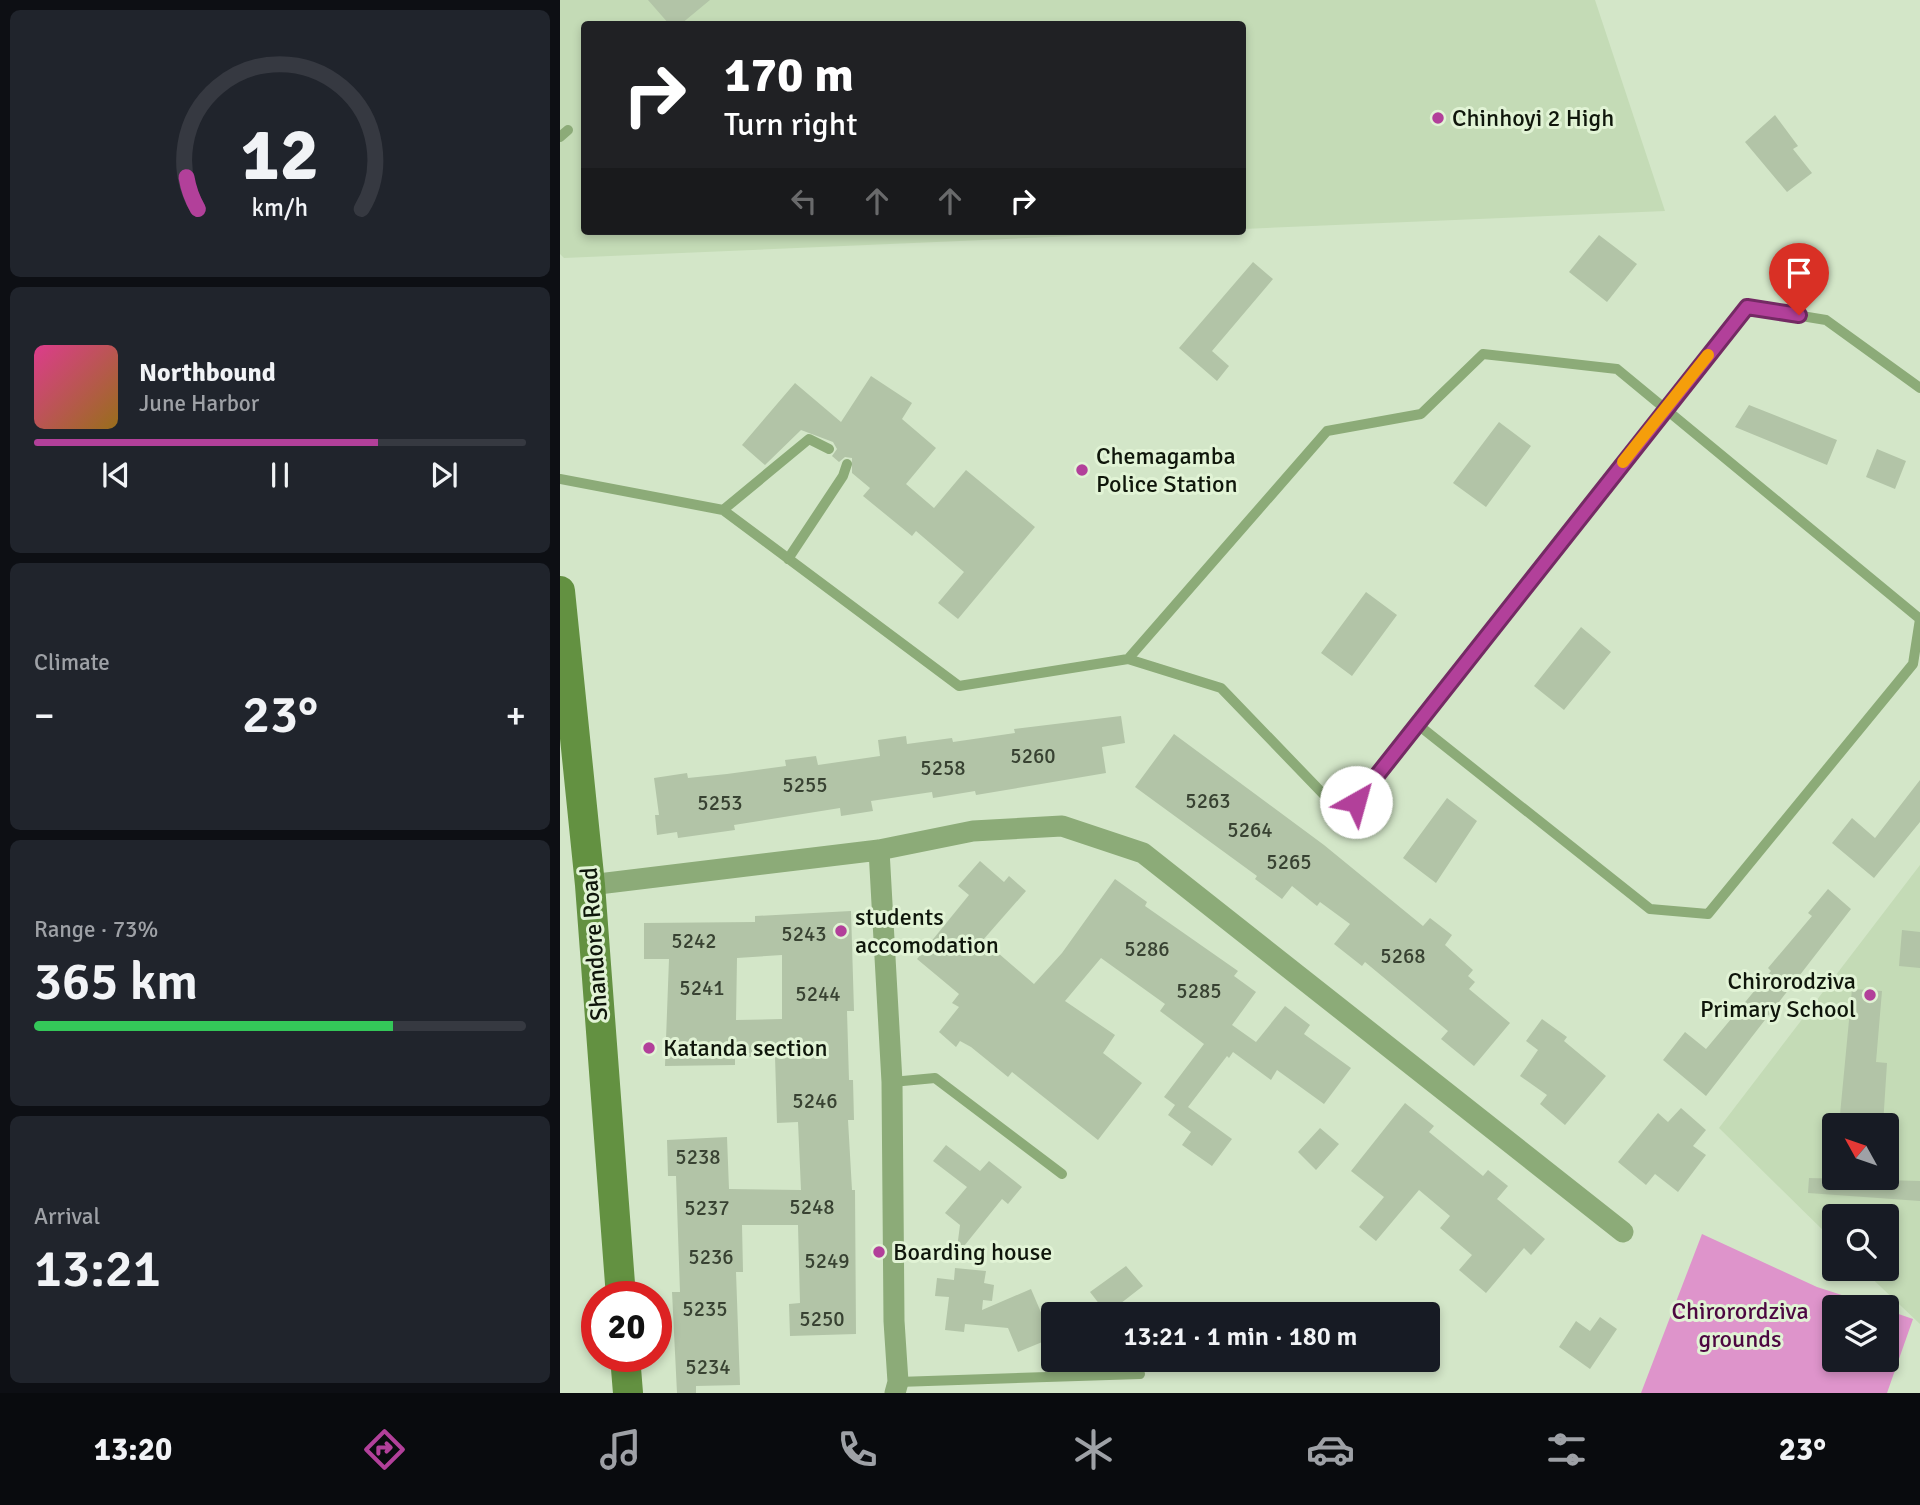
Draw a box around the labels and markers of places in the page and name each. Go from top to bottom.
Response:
place label: Chinhoyi 2 High [1452,103,1614,133]
marker: Chinhoyi 2 High [1430,110,1446,126]
pin [1769,243,1829,315]
place label: Chemagamba Police Station [1096,441,1238,499]
marker: Chemagamba Police Station [1074,462,1090,478]
place label: students accomodation [855,902,999,960]
marker: students accomodation [833,923,849,939]
place label: Chirorodziva Primary School [1700,966,1856,1024]
marker: Chirorodziva Primary School [1862,987,1878,1003]
place label: Katanda section [663,1033,828,1063]
marker: Katanda section [641,1040,657,1056]
place label: Boarding house [893,1237,1052,1267]
marker: Boarding house [871,1244,887,1260]

